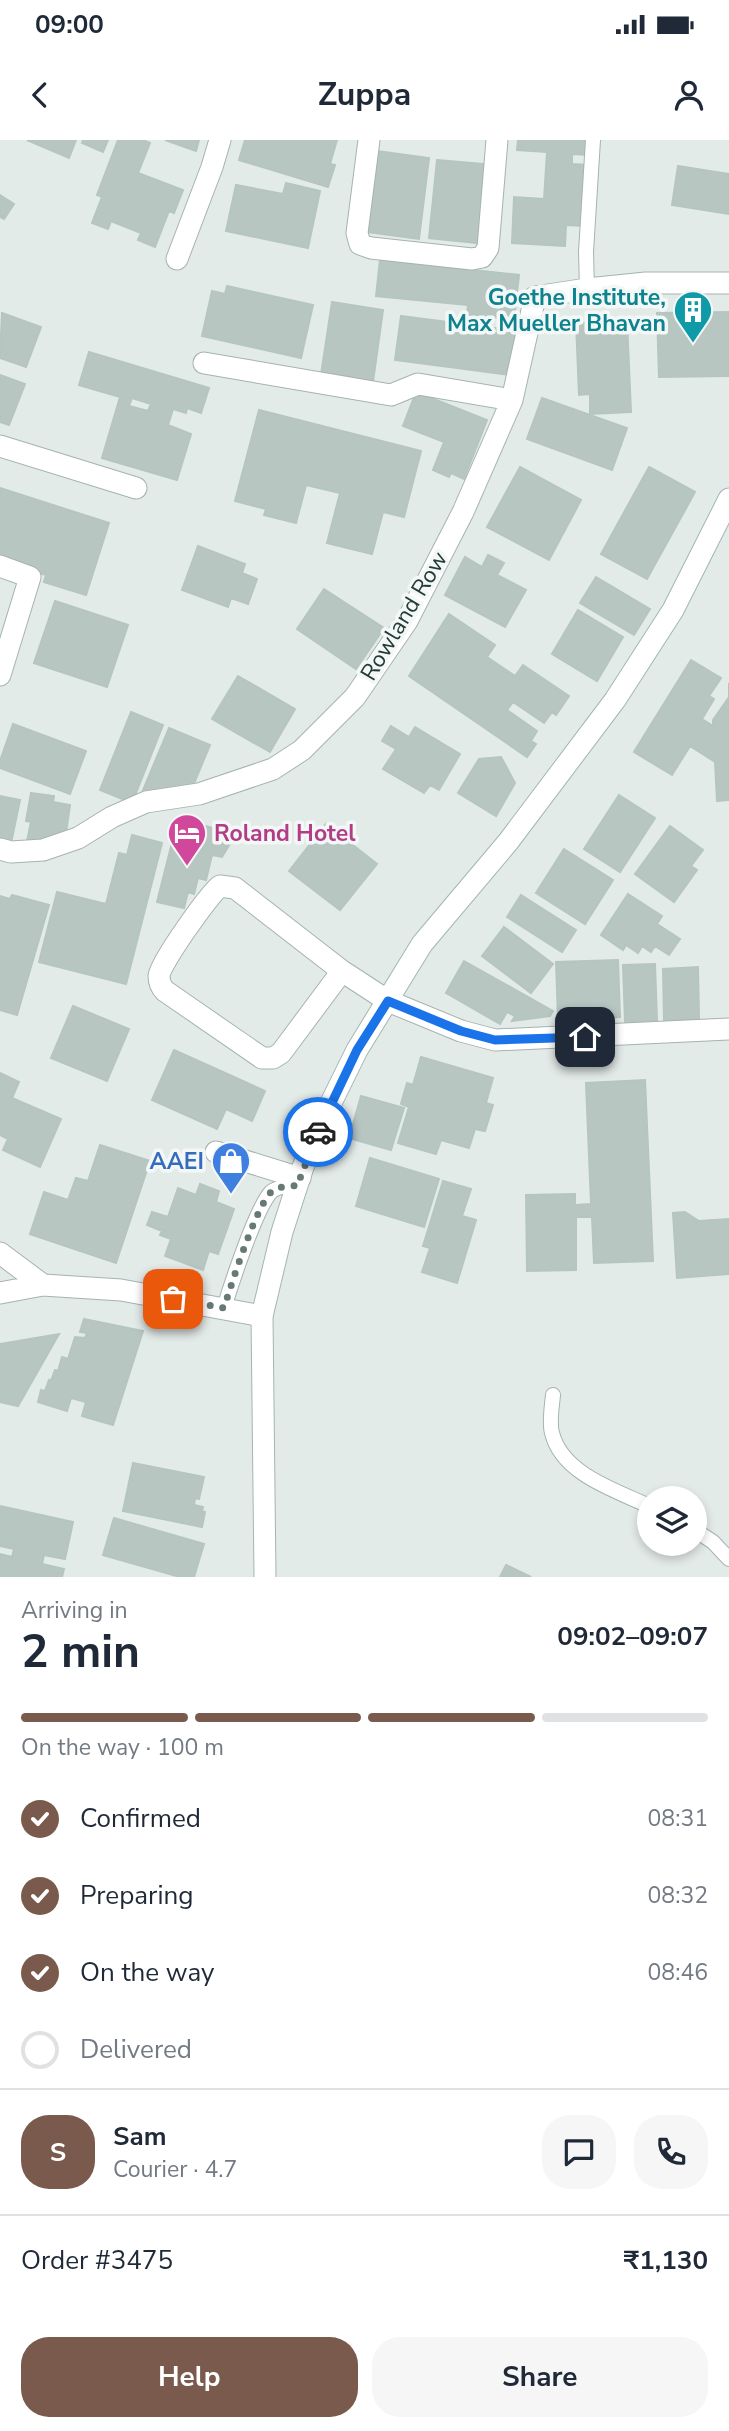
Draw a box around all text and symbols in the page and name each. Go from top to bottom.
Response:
text: 09:00 [35,7,104,42]
text: Zuppa [318,73,411,116]
icon: back [21,76,59,114]
icon: person [670,76,708,114]
place label: Goethe Institute, Max Mueller Bhavan [447,282,666,339]
building icon: Goethe Institute, Max Mueller Bhavan [672,289,714,344]
street label: Rowland Row [353,546,455,686]
hotel icon: Roland Hotel [166,812,208,867]
place label: Roland Hotel [214,818,356,849]
pin [555,1007,615,1067]
icon: home [566,1018,604,1056]
courier [283,1097,353,1167]
icon: car [299,1113,337,1151]
shop icon: AAEI [210,1140,252,1195]
place label: AAEI [150,1146,204,1177]
pin [143,1269,203,1329]
icon: bag [154,1280,192,1318]
map controls [637,1486,707,1556]
button: layers [637,1486,707,1556]
text: Arriving in [21,1595,128,1626]
text: 09:02–09:07 [557,1619,708,1654]
text: 2 min [21,1620,140,1683]
text: On the way · 100 m [21,1732,224,1763]
icon: check [21,1800,59,1838]
text: Confirmed [80,1801,201,1836]
text: 08:31 [648,1803,708,1834]
icon: check [21,1877,59,1915]
text: Preparing [80,1878,193,1913]
text: 08:32 [648,1880,708,1911]
icon: check [21,1954,59,1992]
text: On the way [80,1955,214,1990]
text: 08:46 [648,1957,708,1988]
text: Delivered [80,2032,192,2067]
button: chat [542,2115,616,2189]
button: phone [634,2115,708,2189]
text: Sam [113,2119,166,2154]
text: S [50,2135,66,2170]
text: Courier · 4.7 [113,2154,237,2185]
text: Order #3475 [21,2243,173,2278]
text: ₹1,130 [624,2243,708,2278]
button: Help [21,2337,358,2417]
button: Share [372,2337,708,2417]

